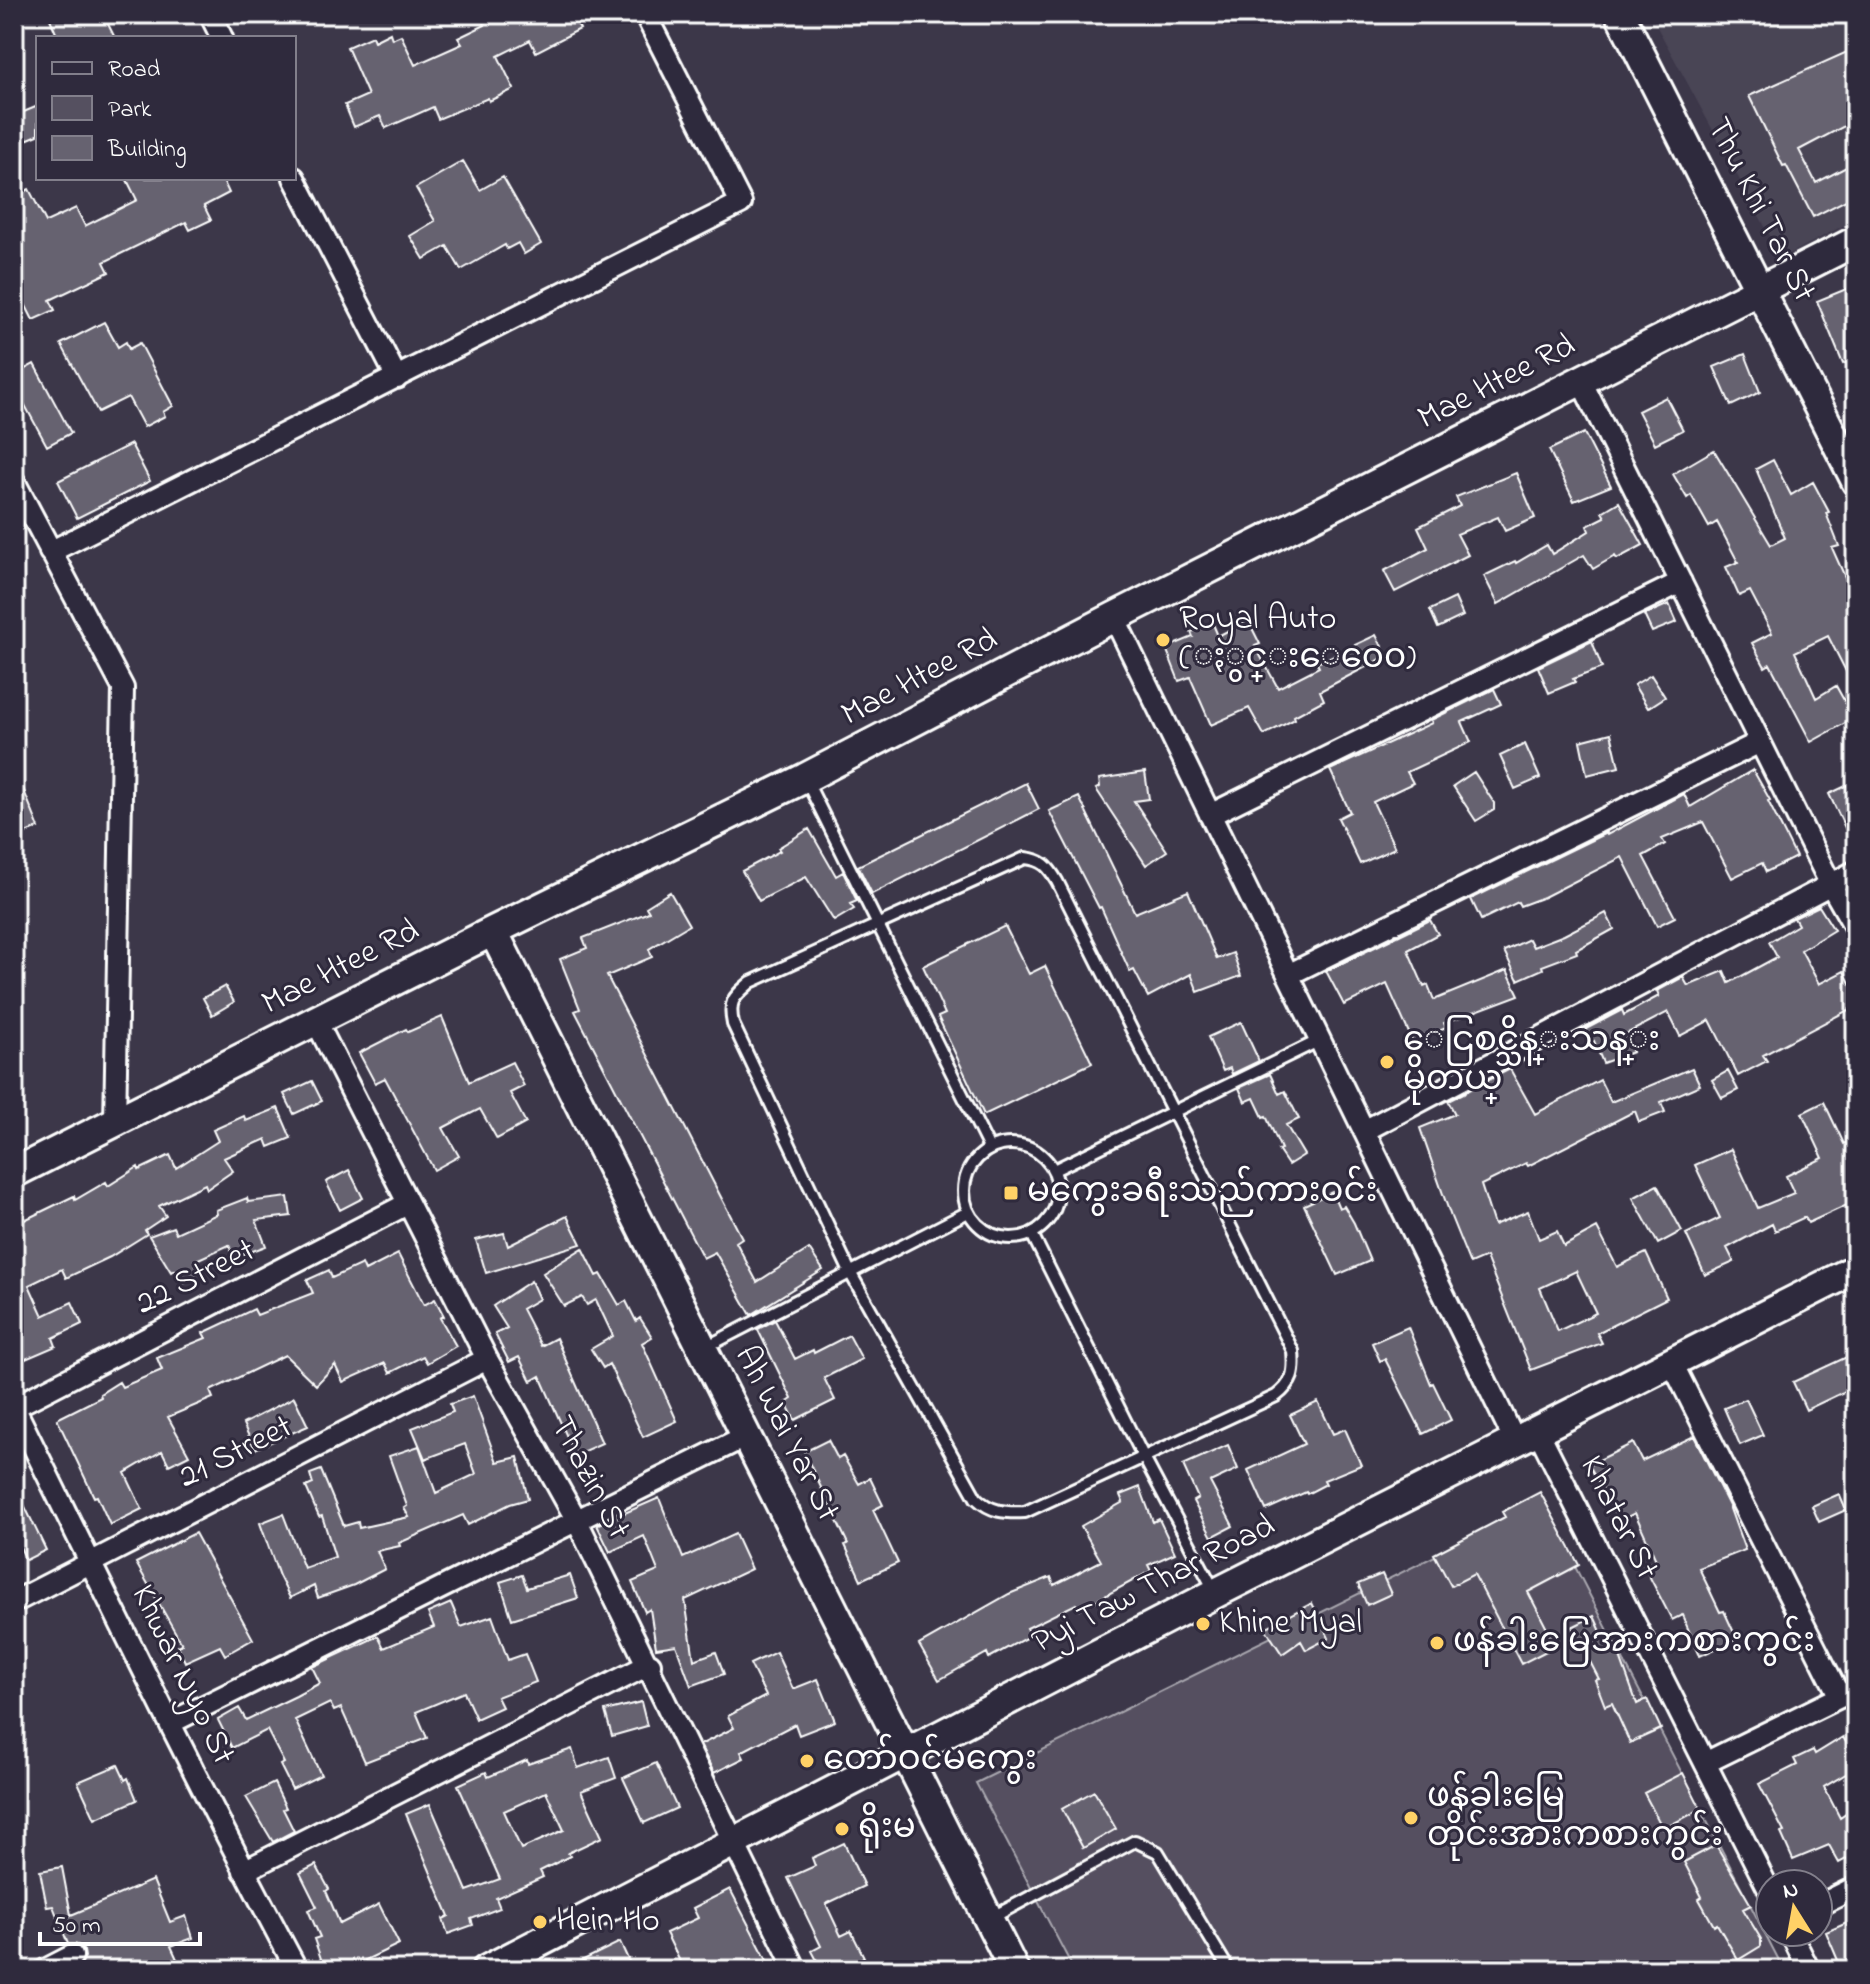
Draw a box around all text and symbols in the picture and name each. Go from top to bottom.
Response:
legend [36,36,296,180]
text: Road [108,53,161,88]
text: Park [108,93,152,128]
street label: Thu Khi Tar St [1692,109,1828,311]
text: Building [107,133,187,168]
street label: Mae Htee Rd [1410,322,1584,444]
place label: Royal Auto (ႏွင္းေ၀ေ၀) [1179,595,1416,684]
street label: Mae Htee Rd [833,616,1007,740]
marker: Royal Auto (ႏွင္းေ၀ေ၀) [1154,631,1172,649]
street label: Mae Htee Rd [254,907,428,1029]
place label: ေငြစင္သိန္းသန္း မိုတယ္ [1403,1015,1660,1106]
marker: ေငြစင္သိန္းသန္း မိုတယ္ [1378,1053,1396,1071]
place label: မကွေးခရီးသည်ကားဝင်း [1027,1165,1377,1218]
marker: မကွေးခရီးသည်ကားဝင်း [1002,1184,1020,1202]
street label: 22 Street [128,1227,264,1329]
street label: Ah Wai Yar St [720,1337,852,1531]
street label: 21 Street [170,1403,302,1503]
street label: Thazin St [536,1408,642,1548]
street label: Khatar St [1566,1447,1670,1589]
street label: Pyi Taw Thar Road [1024,1502,1284,1668]
street label: Khwar Nyo St [117,1577,247,1773]
place label: Khine Myal [1219,1599,1362,1649]
marker: Khine Myal [1194,1615,1212,1633]
place label: ဖန်ခါးမြေအားကစားကွင်း [1453,1615,1815,1668]
marker: ဖန်ခါးမြေအားကစားကွင်း [1428,1634,1446,1652]
place label: တော်ဝင်မကွေး [823,1733,1037,1786]
marker: တော်ဝင်မကွေး [798,1752,816,1770]
place label: ဖန်ခါးမြေ တိုင်းအားကစားကွင်း [1427,1770,1723,1862]
place label: ရိုးမ [858,1802,916,1854]
marker: ဖန်ခါးမြေ တိုင်းအားကစားကွင်း [1402,1809,1420,1827]
marker: ရိုးမ [833,1820,851,1838]
north arrow [1754,1868,1834,1948]
text: N [1780,1874,1801,1908]
scale bar [40,1896,200,1946]
place label: Hein Ho [556,1897,660,1947]
text: 50 m [52,1909,101,1944]
marker: Hein Ho [531,1913,549,1931]

